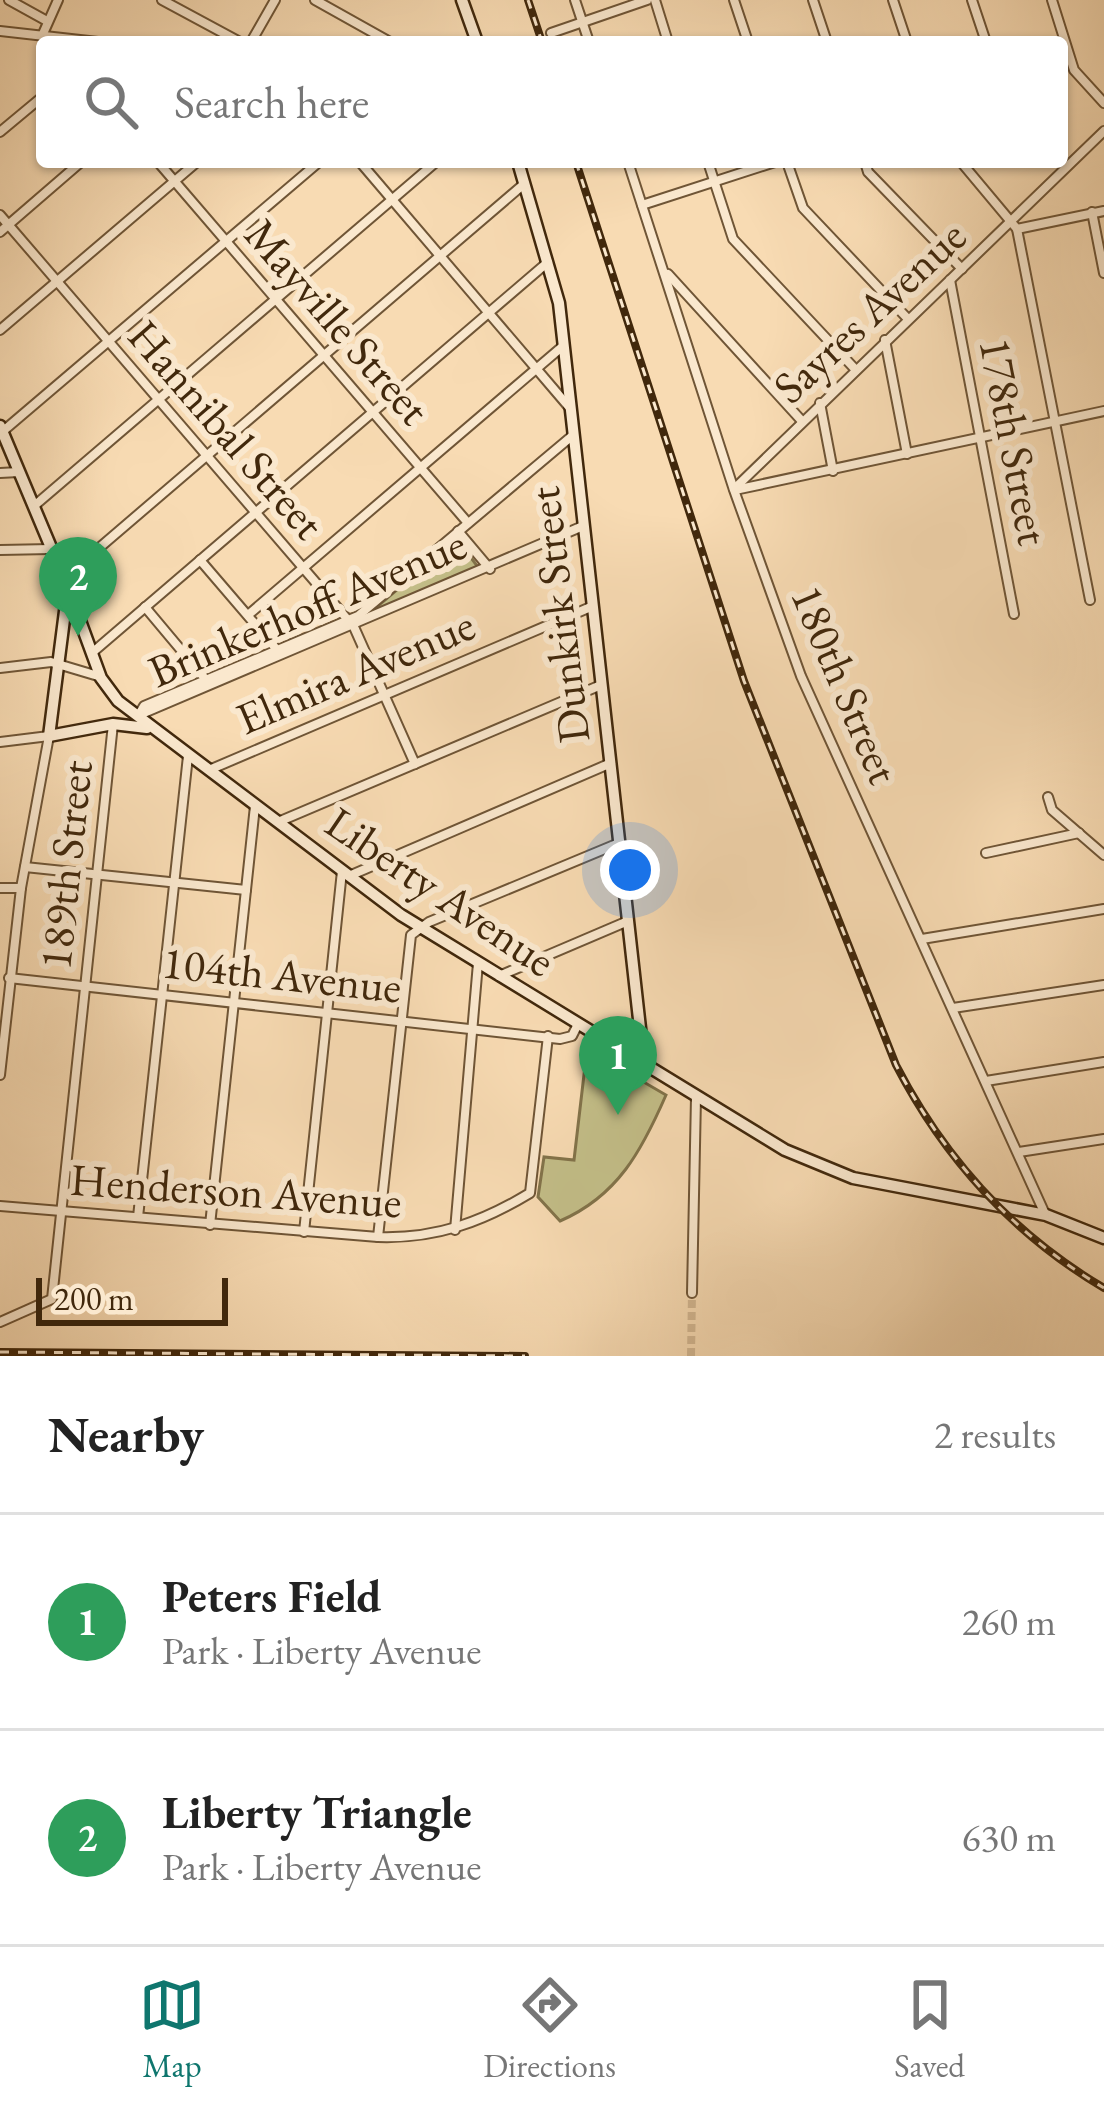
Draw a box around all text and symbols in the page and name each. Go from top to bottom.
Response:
search box [36,36,1068,168]
icon: search [78,69,144,135]
text: Search here [174,73,369,131]
street label: Mayville Street [233,206,443,436]
street label: Sayres Avenue [760,207,978,415]
street label: Hannibal Street [116,307,338,551]
street label: 178th Street [966,332,1064,550]
street label: Dunkirk Street [514,484,602,746]
street label: Brinkerhoff Avenue [139,514,475,700]
pin: 2 [39,537,117,636]
street label: 180th Street [778,576,914,792]
street label: Elmira Avenue [227,595,483,747]
street label: 189th Street [25,758,105,972]
street label: Liberty Avenue [315,793,567,989]
your location [600,840,660,900]
street label: 104th Avenue [159,933,405,1015]
pin: 1 [579,1016,657,1115]
street label: Henderson Avenue [68,1149,404,1231]
scale bar [36,1272,228,1325]
text: 200 m [54,1277,134,1320]
text: Nearby [48,1401,204,1467]
text: 2 results [934,1409,1056,1460]
text: Peters Field [162,1567,381,1625]
text: 1 [77,1596,97,1647]
text: 260 m [962,1596,1056,1647]
text: Park · Liberty Avenue [162,1625,482,1676]
text: Liberty Triangle [162,1783,472,1841]
text: 2 [77,1812,97,1863]
text: 630 m [962,1812,1056,1863]
text: Park · Liberty Avenue [162,1841,482,1892]
tab: Map [139,1972,205,2087]
tab: Directions [483,1972,616,2087]
tab: Saved [894,1972,965,2087]

